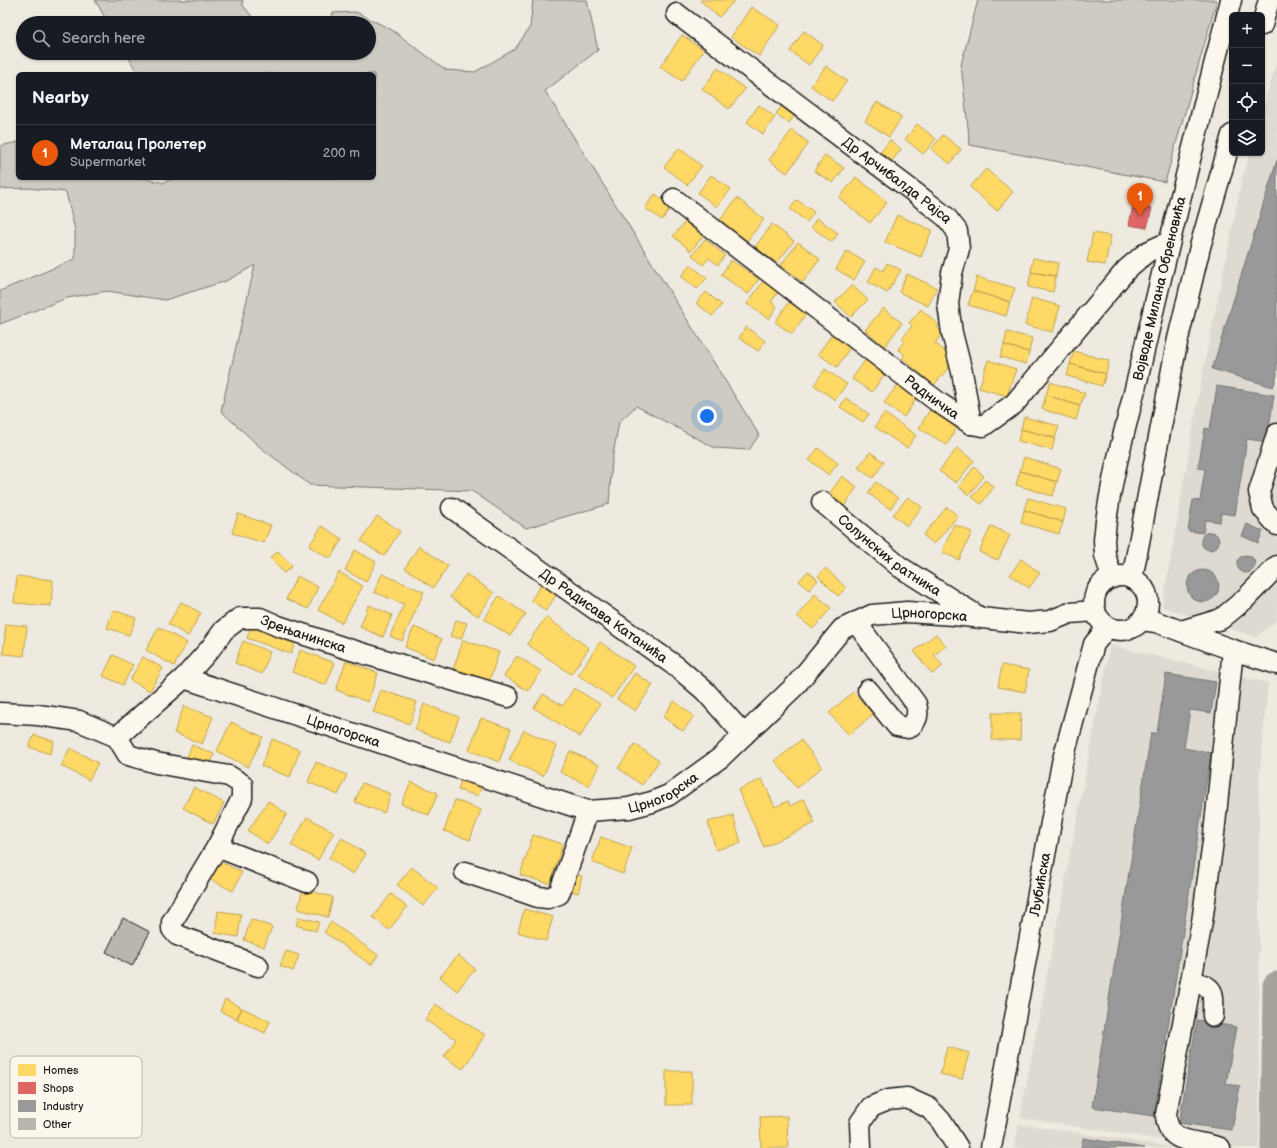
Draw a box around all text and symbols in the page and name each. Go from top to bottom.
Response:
map controls [1229,12,1265,156]
button: + [1229,12,1265,48]
search box [16,16,376,60]
icon: search [30,27,52,49]
text: Search here [62,29,145,48]
button: − [1229,48,1265,84]
button: locate [1229,84,1265,120]
text: Nearby [32,88,89,108]
button: layers [1229,120,1265,156]
street label: Др Арчибалда Рајса [839,133,956,227]
text: Металац Пролетер [70,135,206,154]
text: 1 [42,145,48,161]
text: 200 m [323,145,360,161]
text: Supermarket [70,154,146,170]
pin: 1 [1127,183,1153,216]
street label: Војводе Милана Обреновића [1129,194,1190,382]
street label: Радничка [901,371,963,423]
your location [697,406,717,426]
street label: Солунских ратника [834,511,945,600]
street label: Др Радисава Катанића [536,565,671,667]
street label: Црногорска [890,604,969,625]
street label: Зрењанинска [258,611,349,657]
street label: Црногорска [304,711,383,751]
street label: Црногорска [626,768,702,817]
street label: Љубићска [1026,851,1054,919]
legend [10,1056,142,1138]
text: Homes [43,1064,79,1077]
text: Shops [43,1082,74,1095]
text: Industry [43,1100,83,1113]
text: Other [43,1118,72,1131]

